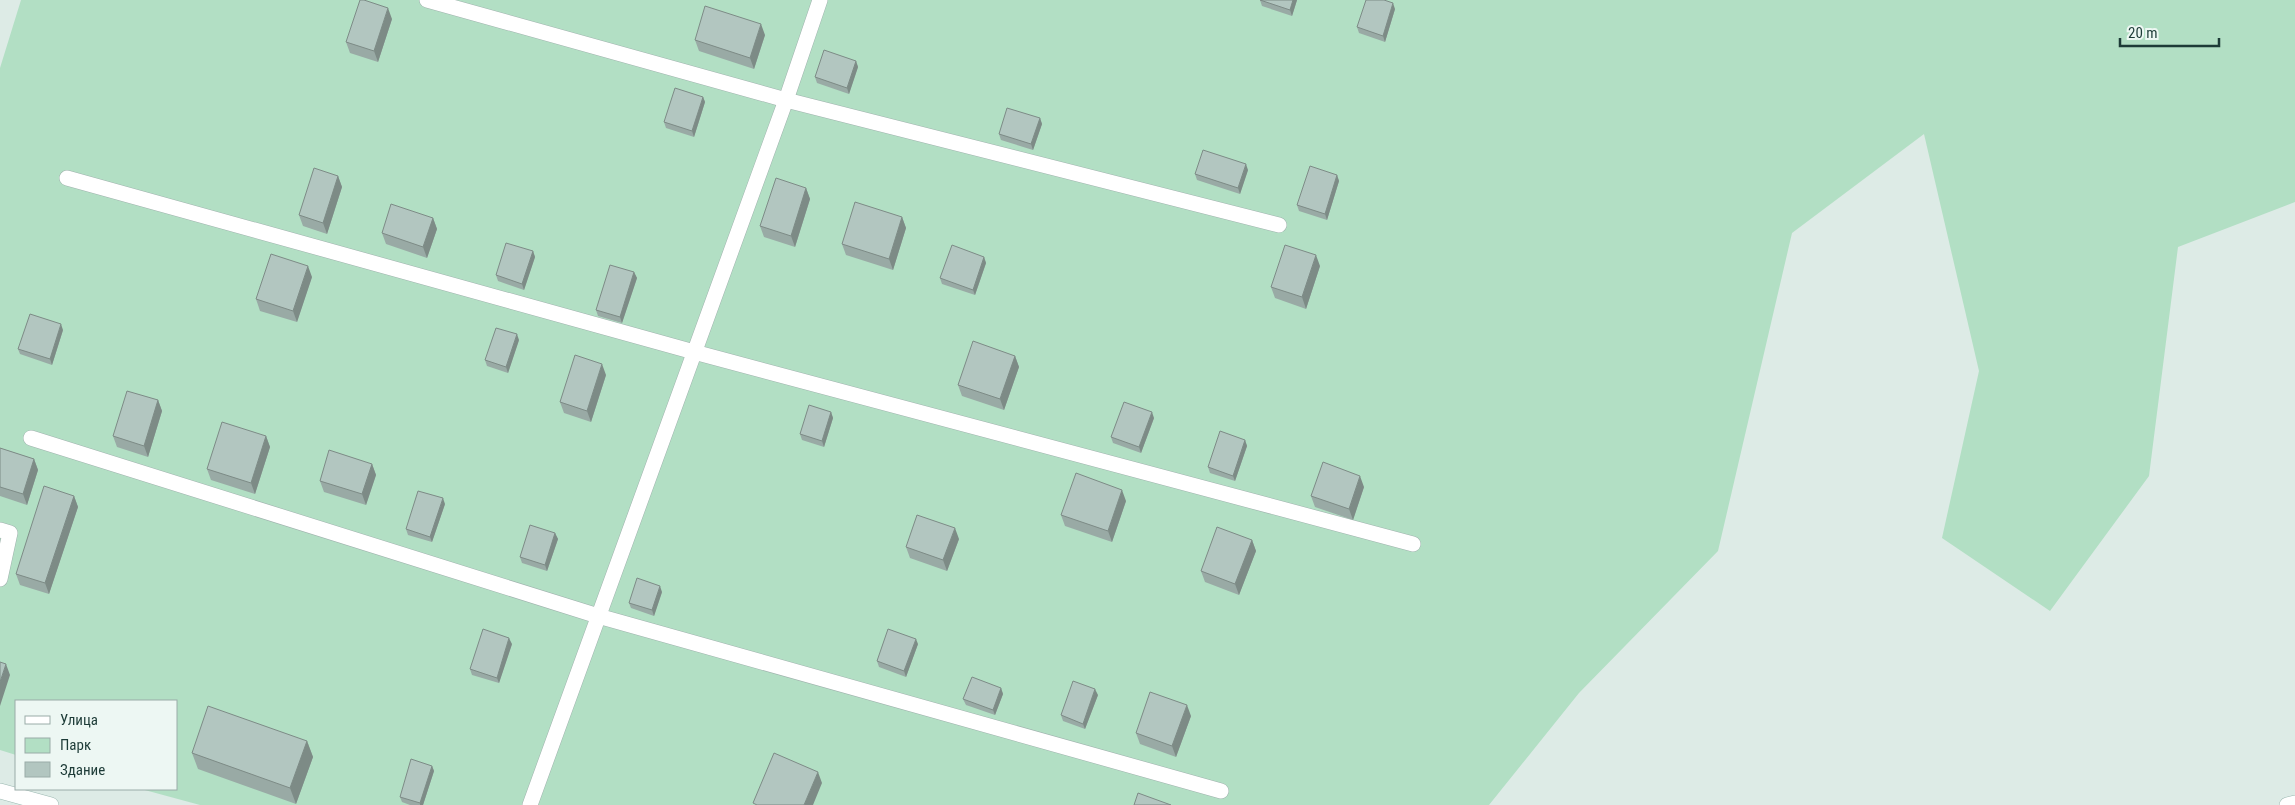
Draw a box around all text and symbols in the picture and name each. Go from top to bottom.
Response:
scale bar [2120,15,2219,47]
text: 20 m [2128,24,2158,42]
legend [15,700,178,790]
text: Улица [60,711,98,729]
text: Парк [60,736,91,754]
text: Здание [60,761,105,779]

